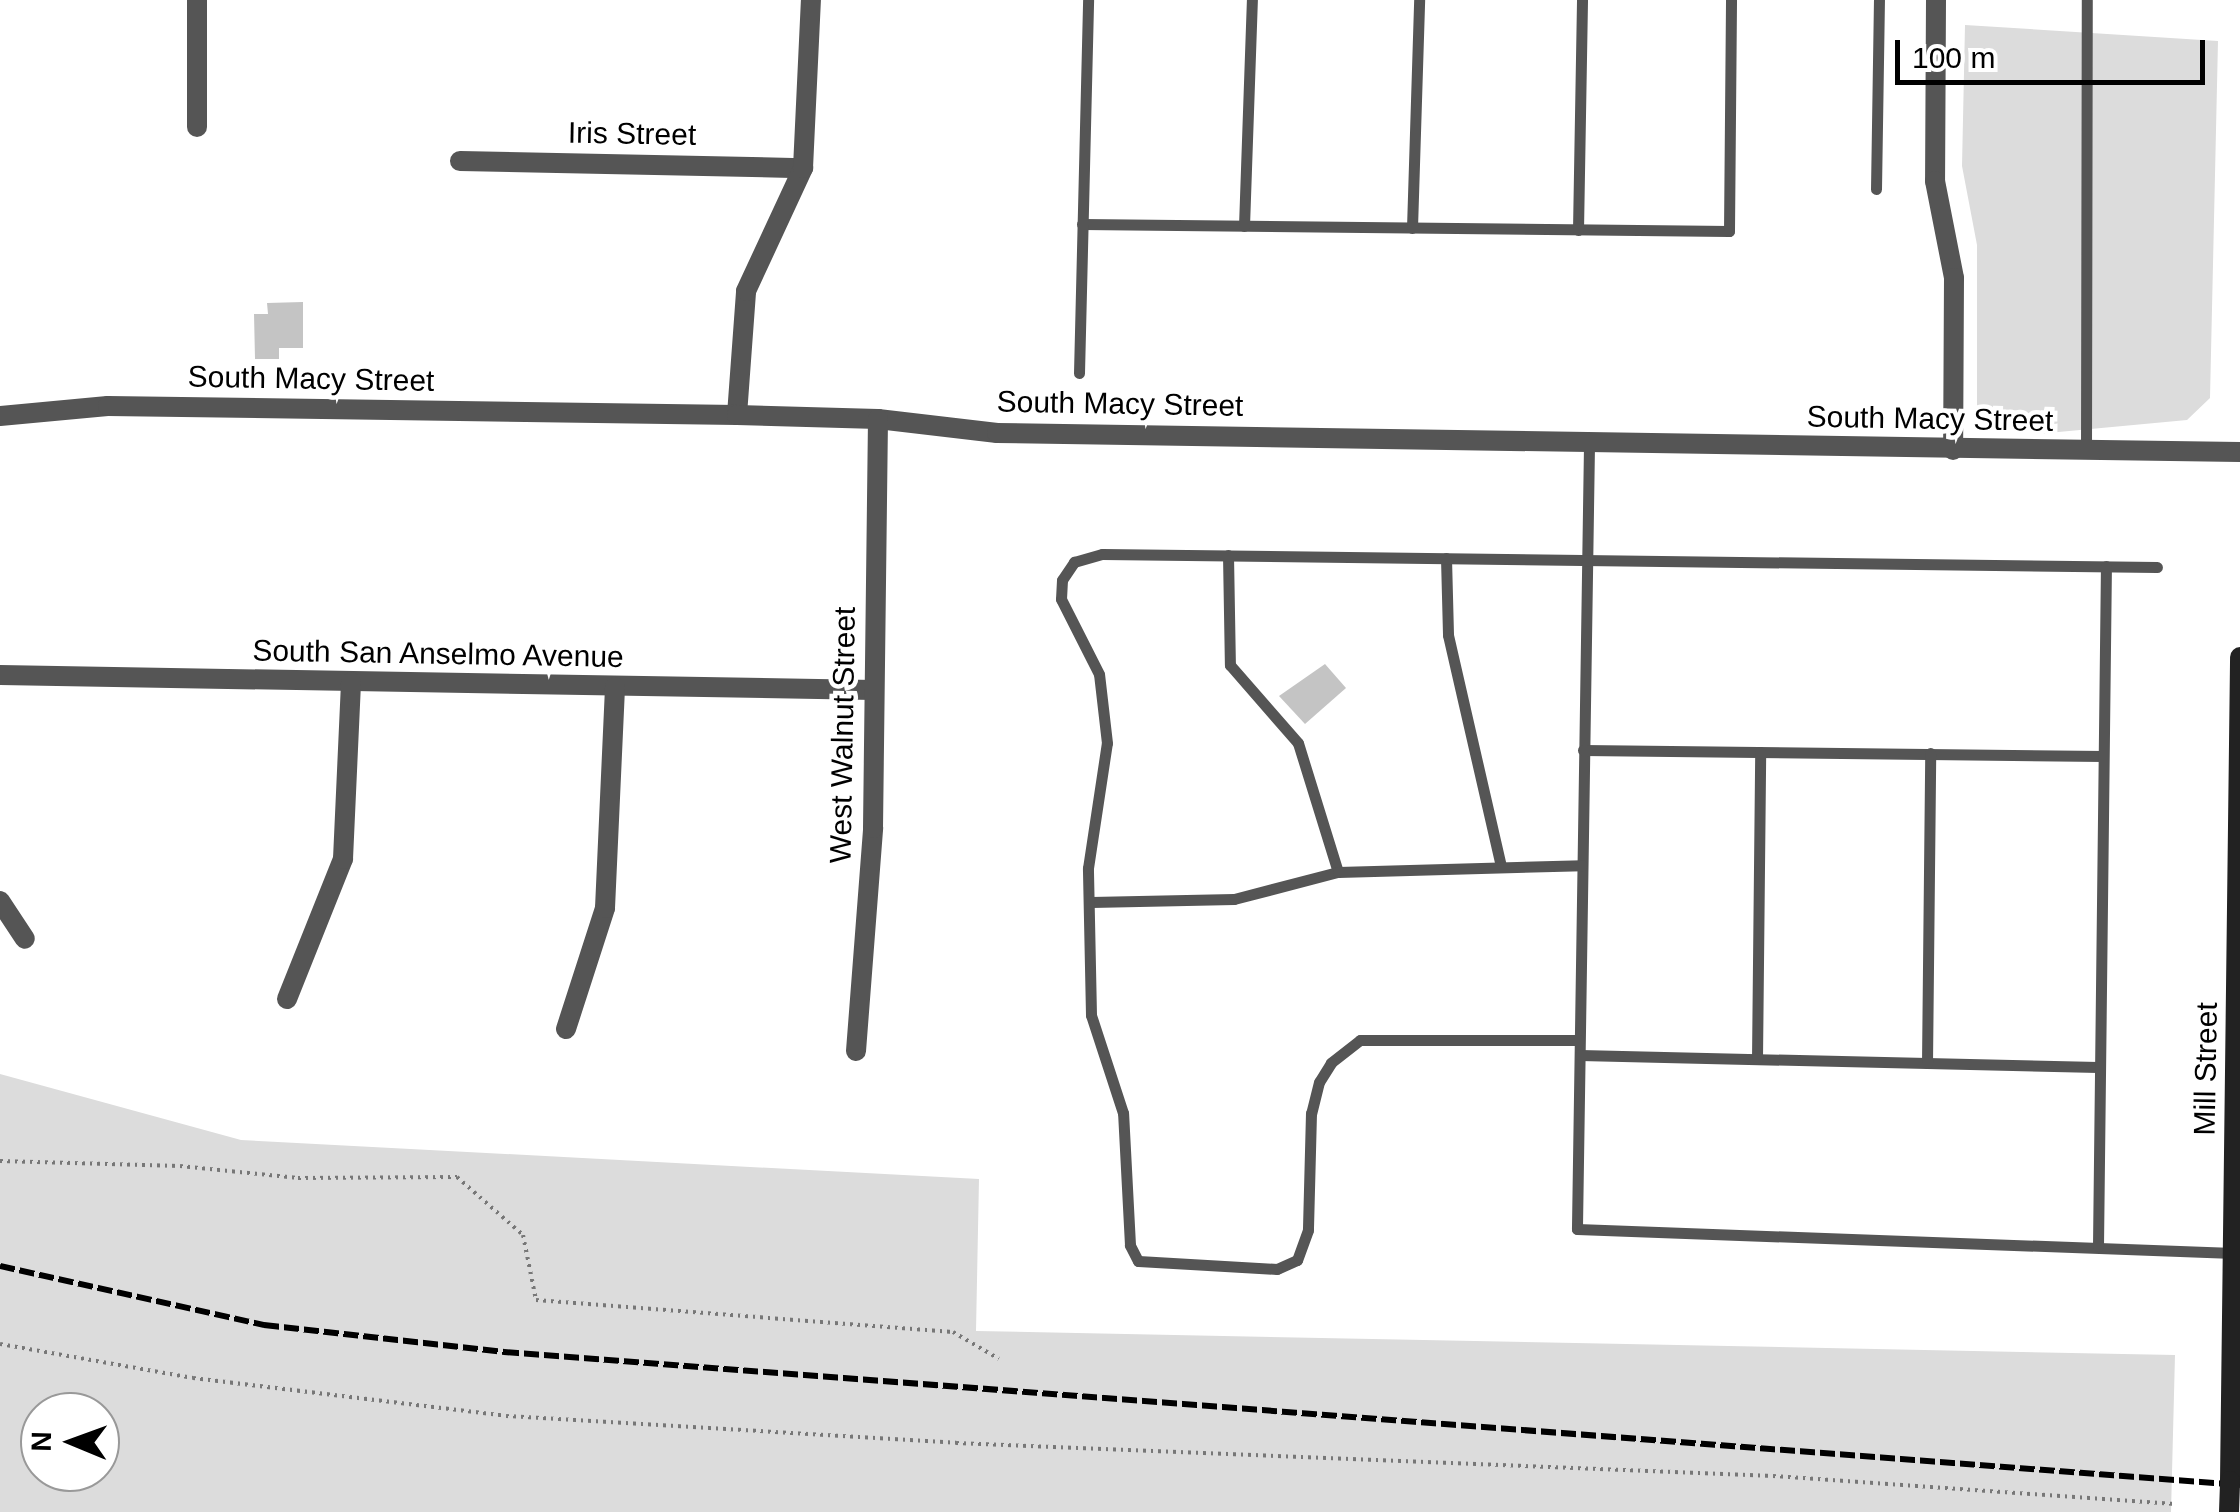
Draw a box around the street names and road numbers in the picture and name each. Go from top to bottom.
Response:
street label: Iris Street [568,115,696,153]
street label: South Macy Street [187,359,435,399]
street label: South Macy Street [996,384,1244,424]
street label: South Macy Street [1806,399,2054,439]
street label: West Walnut Street [823,606,863,864]
street label: South San Anselmo Avenue [250,633,626,675]
street label: Mill Street [2187,1002,2225,1136]

